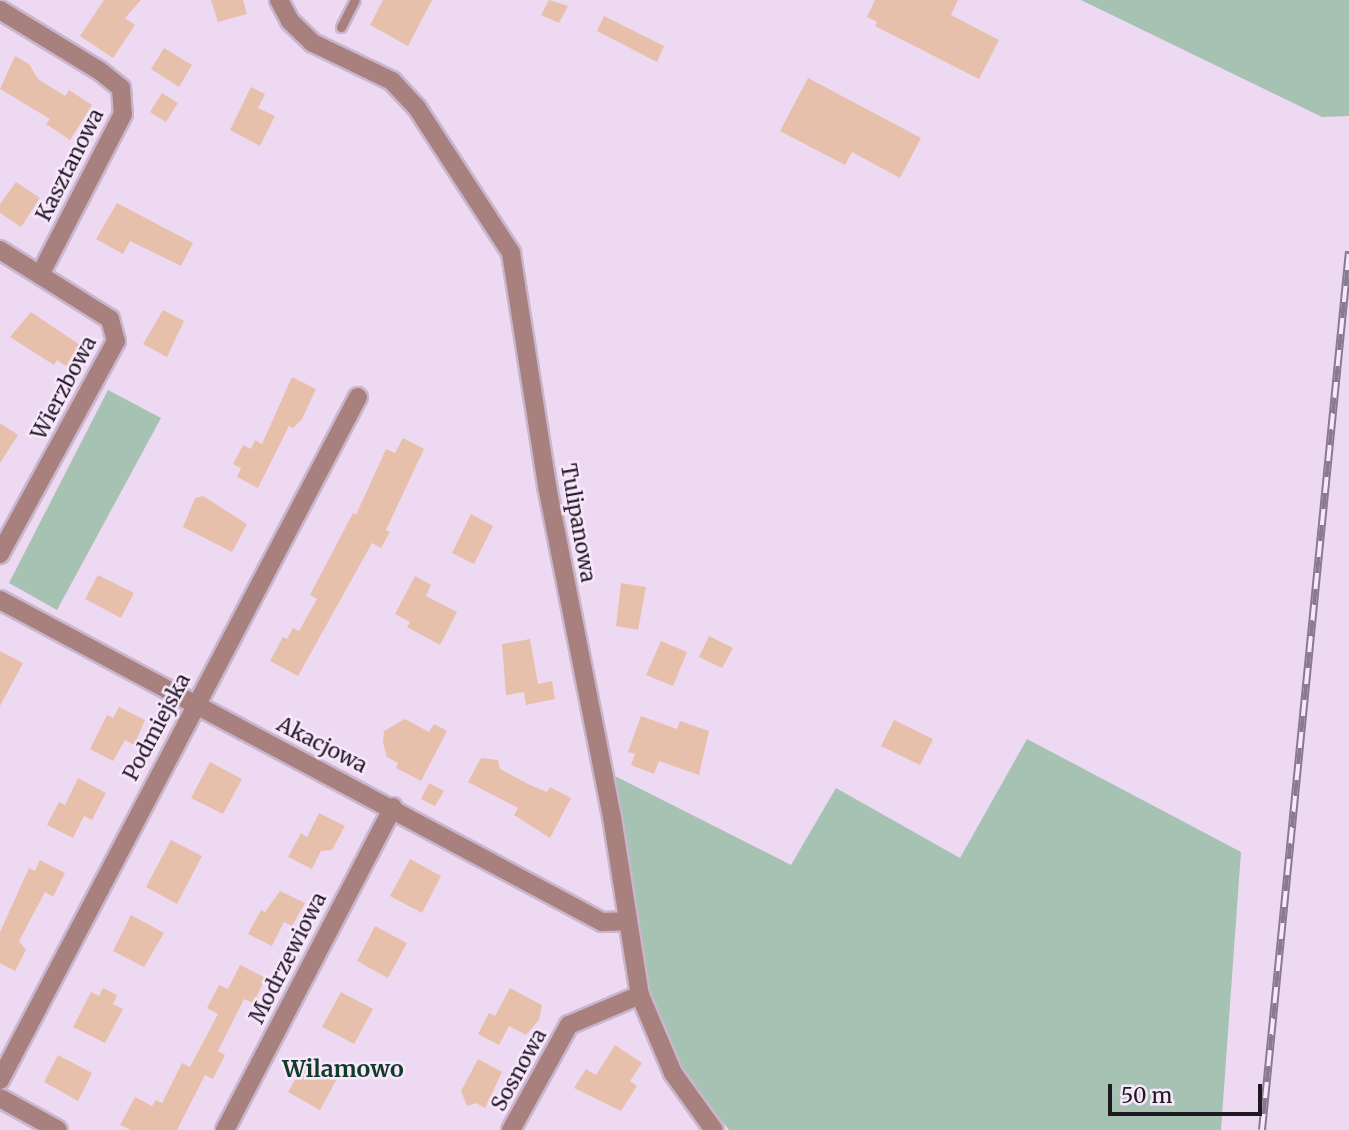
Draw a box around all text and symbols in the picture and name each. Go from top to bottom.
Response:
street label: Kasztanowa [31,105,109,225]
street label: Wierzbowa [26,332,102,444]
street label: Tulipanowa [555,462,601,584]
street label: Podmiejska [118,669,196,785]
street label: Akacjowa [273,712,371,778]
street label: Modrzewiowa [244,888,332,1028]
street label: Sosnowa [486,1024,552,1116]
district label: Wilamowo [282,1055,404,1083]
scale bar [1111,1070,1265,1114]
text: 50 m [1121,1082,1172,1109]

